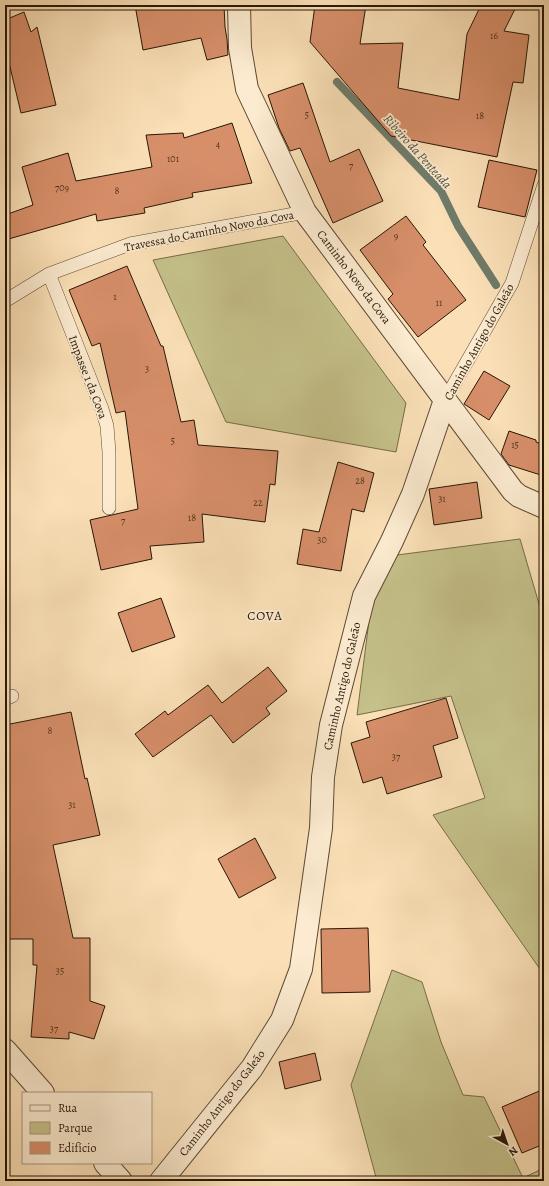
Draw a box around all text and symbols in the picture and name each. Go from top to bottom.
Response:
house number: 16 [490,29,498,42]
house number: 5 [305,108,309,121]
house number: 18 [476,109,484,122]
water label: Ribeiro da Penteada [380,110,456,192]
house number: 4 [216,138,221,151]
house number: 101 [167,152,180,165]
house number: 7 [349,159,354,172]
house number: 709 [55,181,69,194]
house number: 8 [115,184,120,197]
street label: Travessa do Caminho Novo da Cova [123,207,296,255]
street label: Caminho Novo da Cova [313,227,395,328]
house number: 9 [394,229,399,242]
street label: Caminho Antigo do Galeão [440,281,518,403]
house number: 1 [113,290,117,303]
house number: 11 [436,296,443,309]
street label: Impasse 1 da Cova [65,333,111,421]
house number: 3 [145,362,149,375]
house number: 5 [171,434,175,447]
house number: 15 [511,438,519,451]
house number: 28 [355,474,365,487]
house number: 31 [438,492,446,505]
house number: 22 [253,496,263,509]
house number: 18 [188,511,196,524]
house number: 7 [121,514,126,527]
house number: 30 [317,533,327,546]
district label: COVA [247,607,283,624]
street label: Caminho Antigo do Galeão [319,620,365,752]
house number: 8 [48,724,53,737]
house number: 37 [392,750,401,763]
house number: 31 [68,798,76,811]
house number: 35 [56,964,64,977]
house number: 37 [50,1022,59,1035]
street label: Caminho Antigo do Galeão [175,1046,269,1160]
legend [22,1092,152,1164]
text: Rua [58,1100,77,1116]
text: Parque [58,1120,93,1136]
north arrow [487,1124,527,1164]
text: Edifício [58,1140,96,1156]
text: N [505,1143,521,1160]

